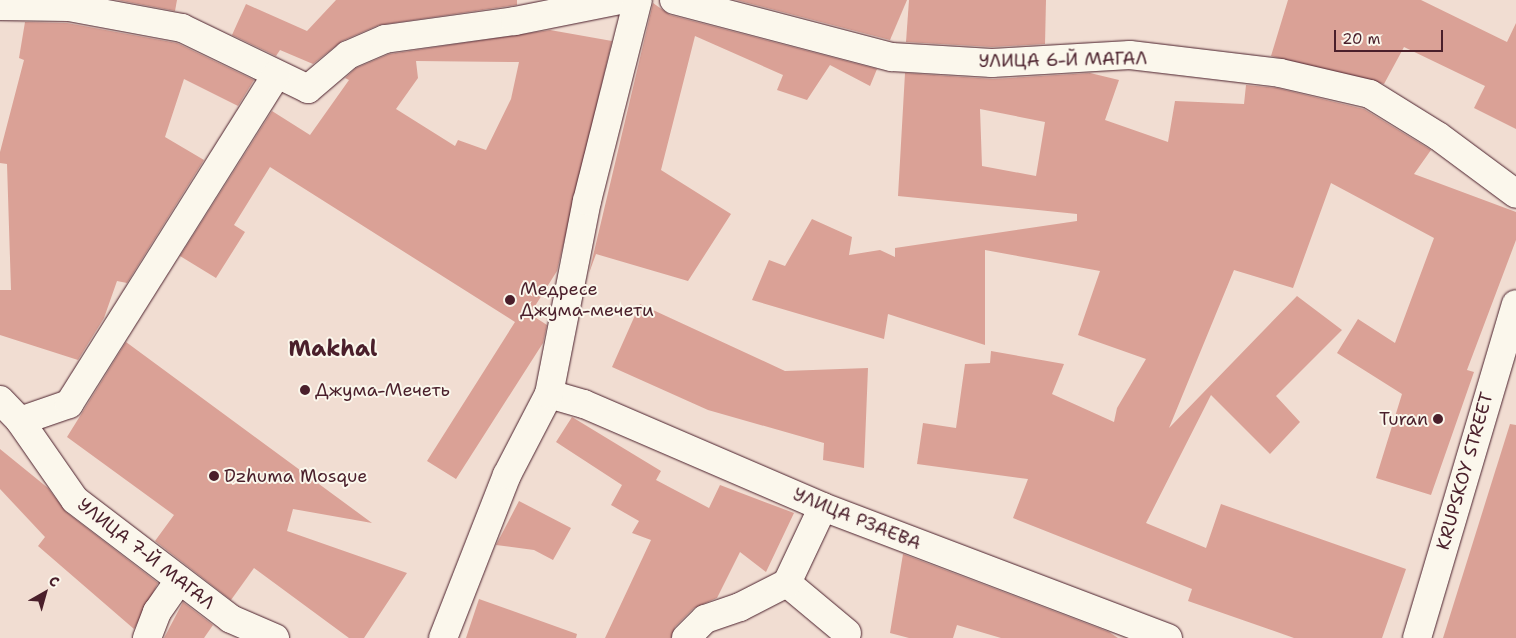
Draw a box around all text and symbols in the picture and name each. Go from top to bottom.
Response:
scale bar [1336,20,1445,52]
text: 20 m [1342,29,1381,49]
street label: УЛИЦА 6-Й МАГАЛ [978,48,1148,72]
place label: Медресе Джума-мечети [520,279,654,322]
marker: Медресе Джума-мечети [504,294,516,306]
district label: Makhal [289,336,377,362]
place label: Джума-Мечеть [315,379,450,401]
marker: Джума-Мечеть [299,384,311,396]
street label: KRUPSKOY STREET [1432,390,1498,552]
place label: Turan [1379,408,1428,430]
marker: Turan [1432,413,1444,425]
place label: Dzhuma Mosque [224,465,367,487]
marker: Dzhuma Mosque [208,470,220,482]
street label: УЛИЦА РЗАЕВА [790,484,924,554]
street label: УЛИЦА 7-Й МАГАЛ [73,494,219,614]
north arrow [20,568,70,618]
text: С [45,571,63,591]

